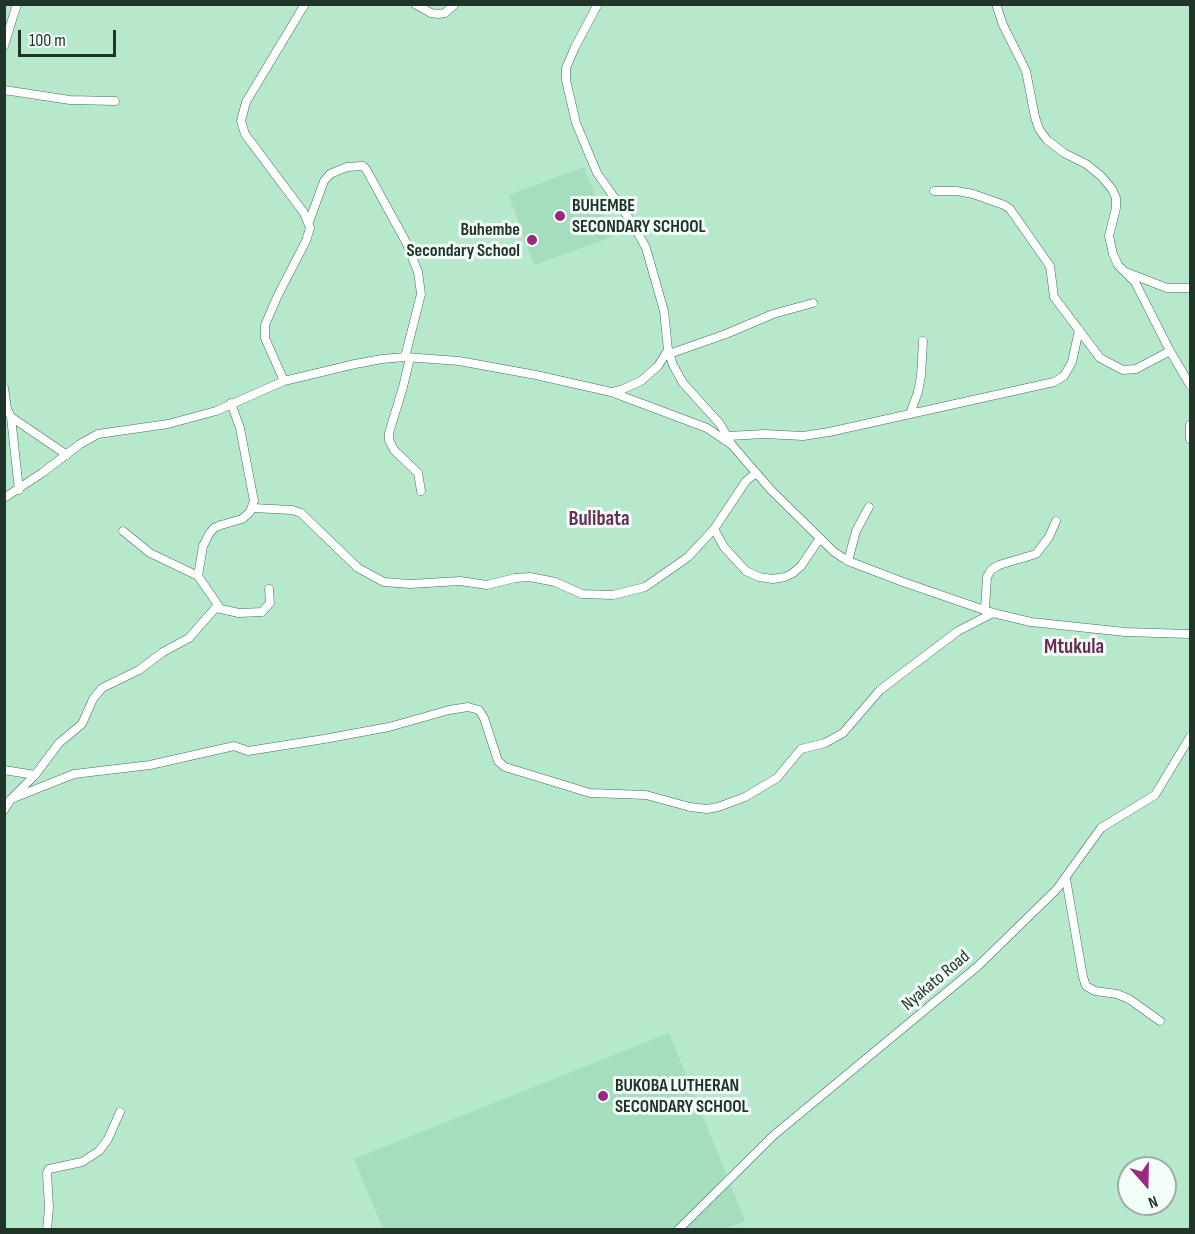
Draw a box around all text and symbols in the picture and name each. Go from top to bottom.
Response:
scale bar [21,18,118,56]
text: 100 m [29,30,66,51]
place label: BUHEMBE SECONDARY SCHOOL [572,195,706,238]
marker: BUHEMBE SECONDARY SCHOOL [553,209,567,223]
place label: Buhembe Secondary School [406,219,520,262]
marker: Buhembe Secondary School [525,233,539,247]
district label: Bulibata [568,507,630,533]
district label: Mtukula [1044,635,1104,661]
street label: Nyakato Road [898,946,974,1016]
place label: BUKOBA LUTHERAN SECONDARY SCHOOL [615,1075,749,1118]
marker: BUKOBA LUTHERAN SECONDARY SCHOOL [596,1089,610,1103]
north arrow [1117,1156,1177,1216]
text: N [1145,1191,1160,1212]

